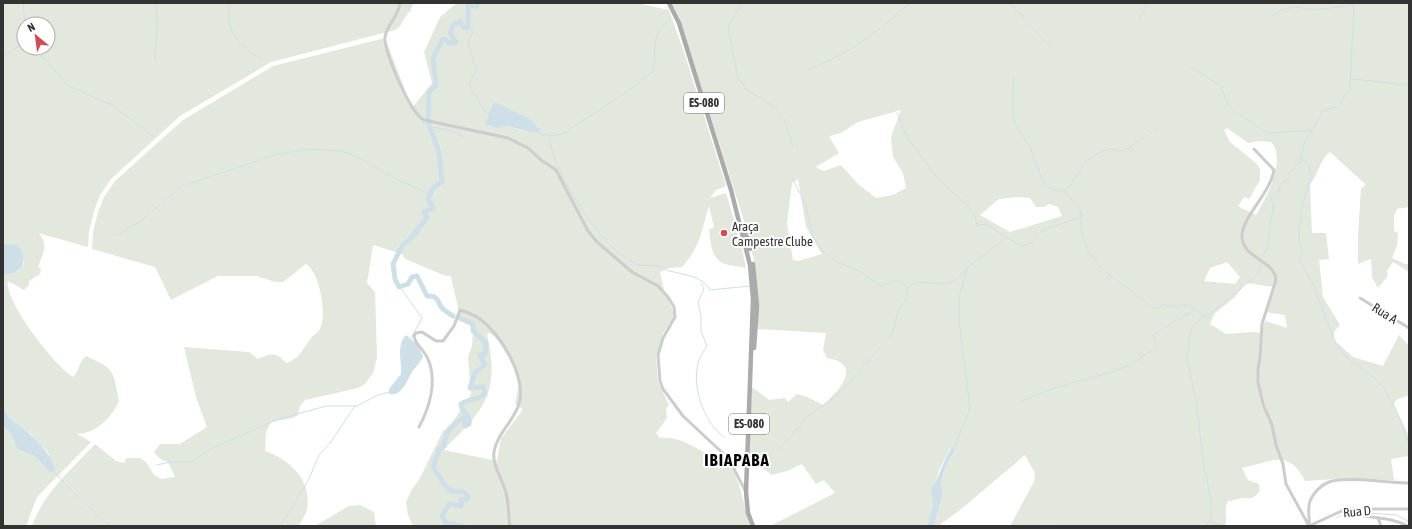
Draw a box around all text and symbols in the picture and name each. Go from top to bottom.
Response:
north arrow [16,16,56,56]
text: N [25,20,37,34]
road number: ES-080 [684,93,724,113]
place label: Araça Campestre Clube [732,219,813,249]
marker: Araça Campestre Clube [719,228,729,238]
street label: Rua A [1369,300,1401,327]
road number: ES-080 [729,414,769,434]
district label: IBIAPABA [704,450,770,470]
street label: Rua D [1342,503,1372,520]

